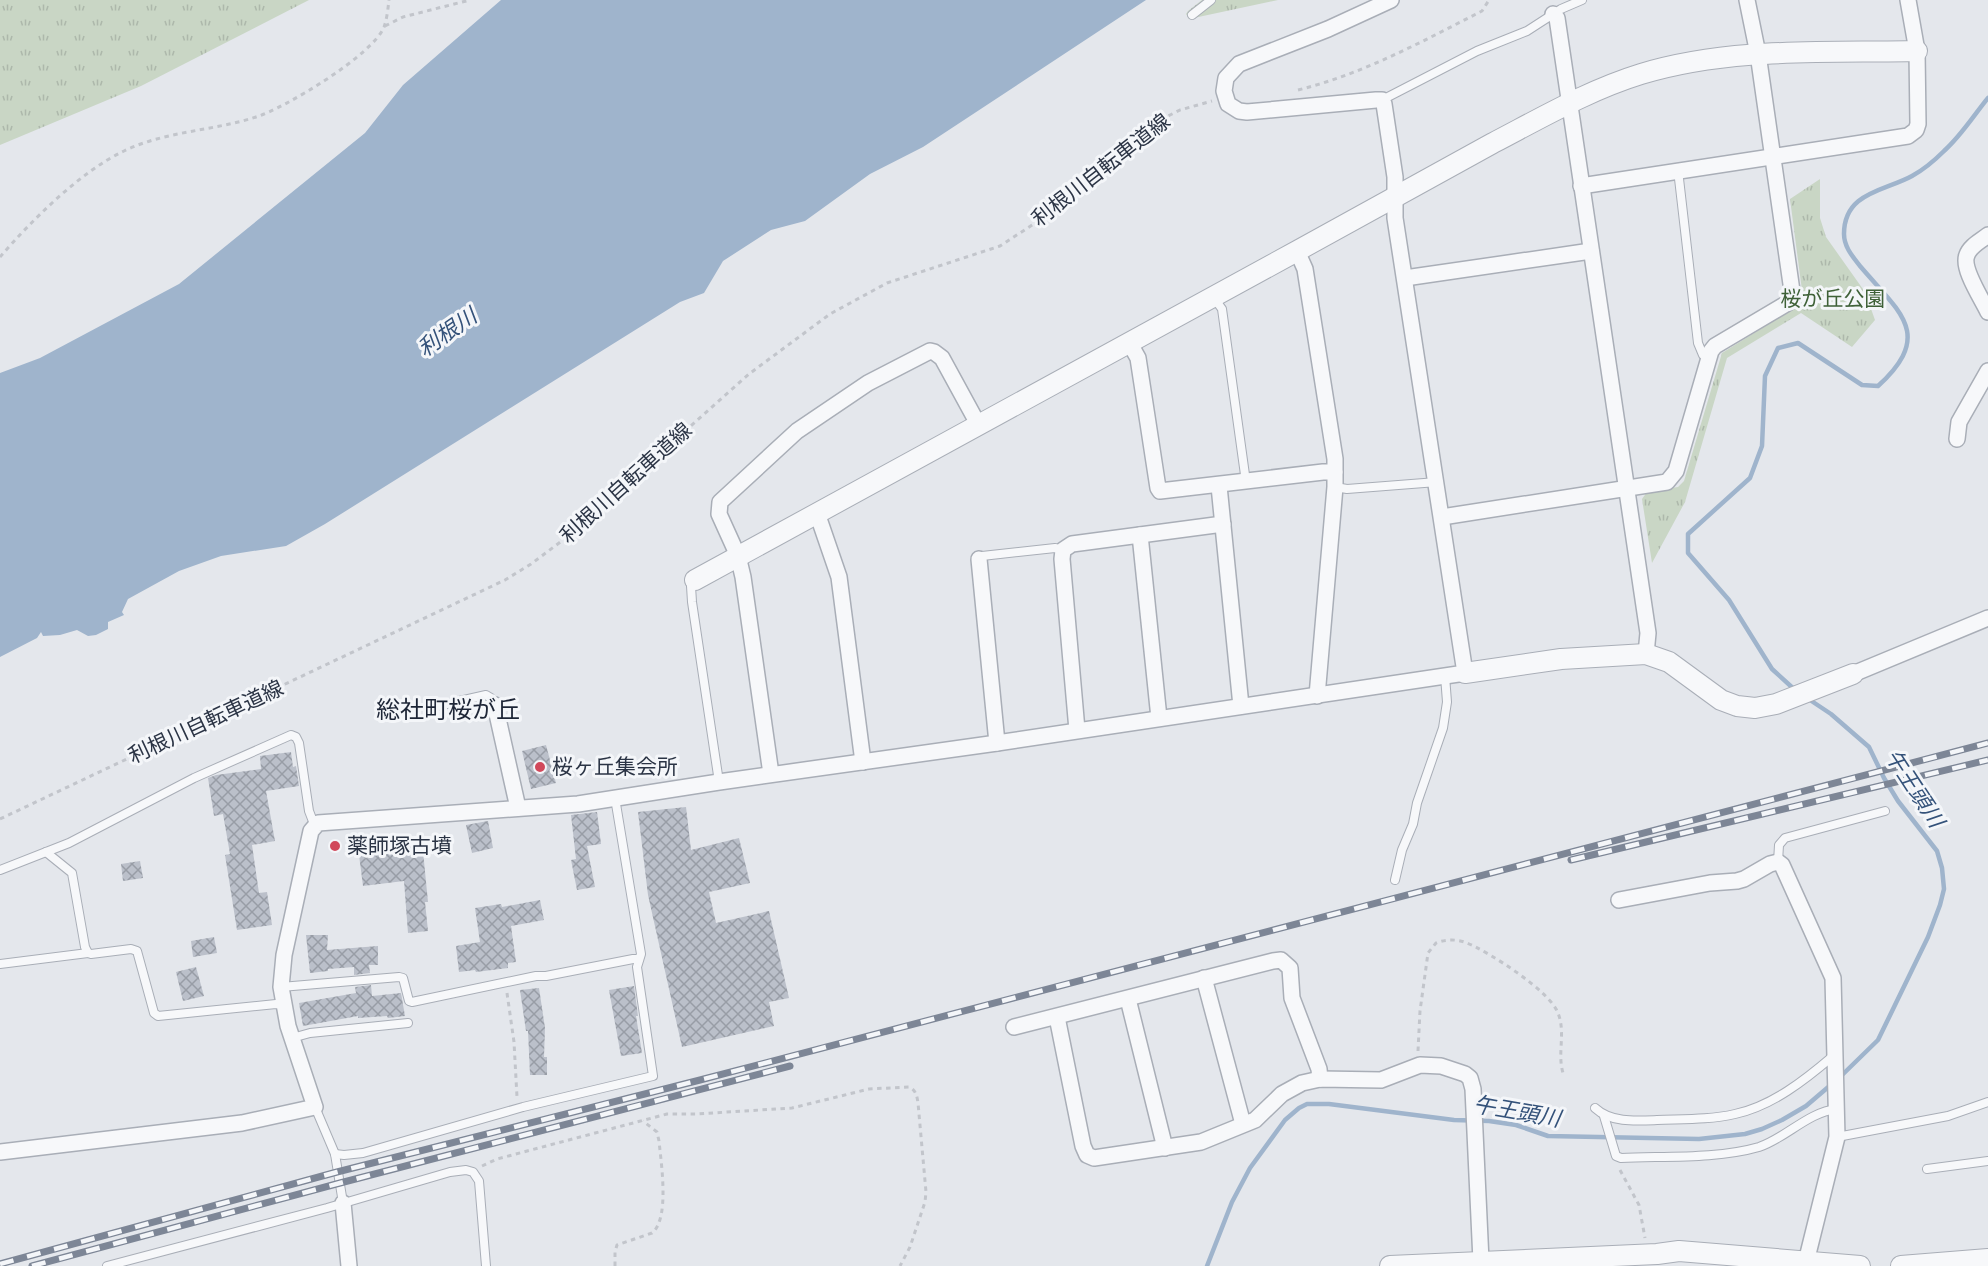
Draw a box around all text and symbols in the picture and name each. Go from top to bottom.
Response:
street label: 利根川自転車道線 [1027,109,1175,232]
park label: 桜が丘公園 [1781,287,1886,312]
water label: 利根川 [413,302,484,362]
street label: 利根川自転車道線 [556,418,697,549]
street label: 利根川自転車道線 [125,676,288,769]
district label: 総社町桜が丘 [376,696,520,725]
water label: 午王頭川 [1879,745,1950,834]
place label: 桜ヶ丘集会所 [552,755,678,780]
marker: 桜ヶ丘集会所 [533,760,547,774]
place label: 薬師塚古墳 [347,834,452,859]
marker: 薬師塚古墳 [328,839,342,853]
water label: 午王頭川 [1471,1092,1564,1133]

